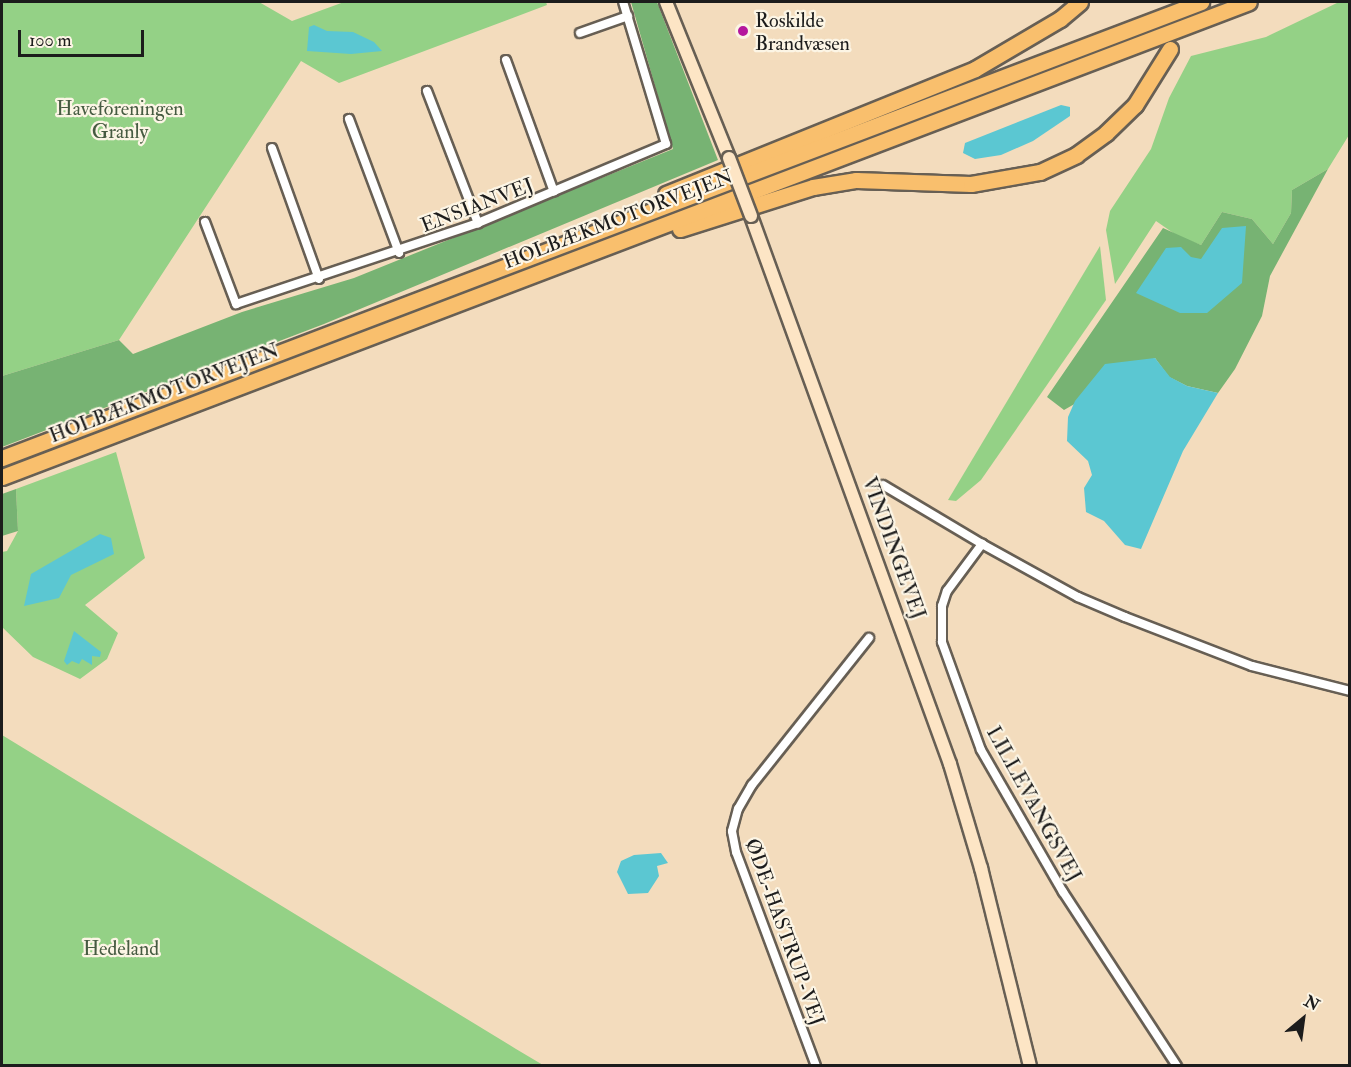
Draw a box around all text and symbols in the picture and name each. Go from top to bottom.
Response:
place label: Roskilde Brandvæsen [755,8,850,55]
scale bar [21,18,147,56]
marker: Roskilde Brandvæsen [736,24,750,38]
text: 100 m [29,29,72,52]
park label: Haveforeningen Granly [56,97,184,144]
street label: HOLBÆKMOTORVEJEN [500,164,736,274]
street label: ENSIANVEJ [417,173,537,237]
street label: HOLBÆKMOTORVEJEN [46,338,282,448]
street label: VINDINGEVEJ [857,474,931,622]
street label: LILLEVANGSVEJ [981,722,1087,886]
street label: ØDE-HASTRUP-VEJ [740,835,830,1029]
park label: Hedeland [83,936,159,960]
north arrow [1273,989,1333,1049]
text: N [1301,991,1323,1015]

